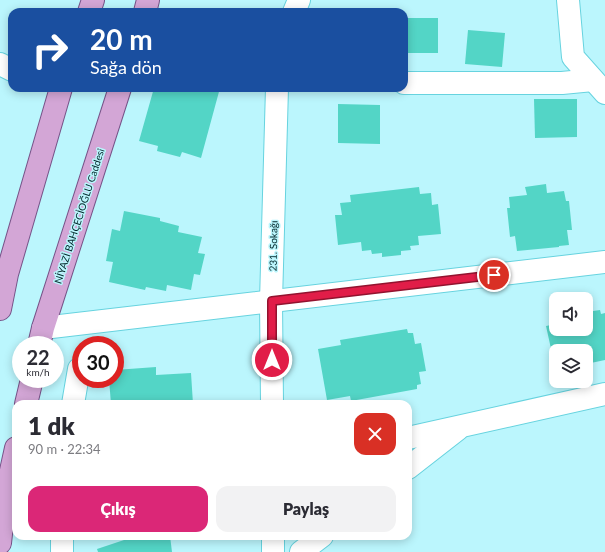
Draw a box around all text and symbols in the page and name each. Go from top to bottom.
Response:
text: 20 m [90,22,153,56]
icon: right [24,24,76,76]
text: Sağa dön [90,56,162,78]
street label: NİYAZİ BAHÇECİOĞLU Caddesi [51,147,107,285]
street label: 231. Sokağı [267,220,279,272]
pin [477,258,511,292]
icon: arrive [483,264,505,286]
map controls [549,292,593,388]
button: sound [549,292,593,336]
speed limit sign: 30 [72,336,124,388]
position arrow [251,339,293,381]
button: layers [549,344,593,388]
text: 22 [26,345,50,369]
text: km/h [26,366,50,378]
text: 1 dk [28,411,75,440]
button: close [354,413,396,455]
text: 90 m · 22:34 [28,441,101,457]
button: Çıkış [28,486,208,532]
button: Paylaş [216,486,396,532]

